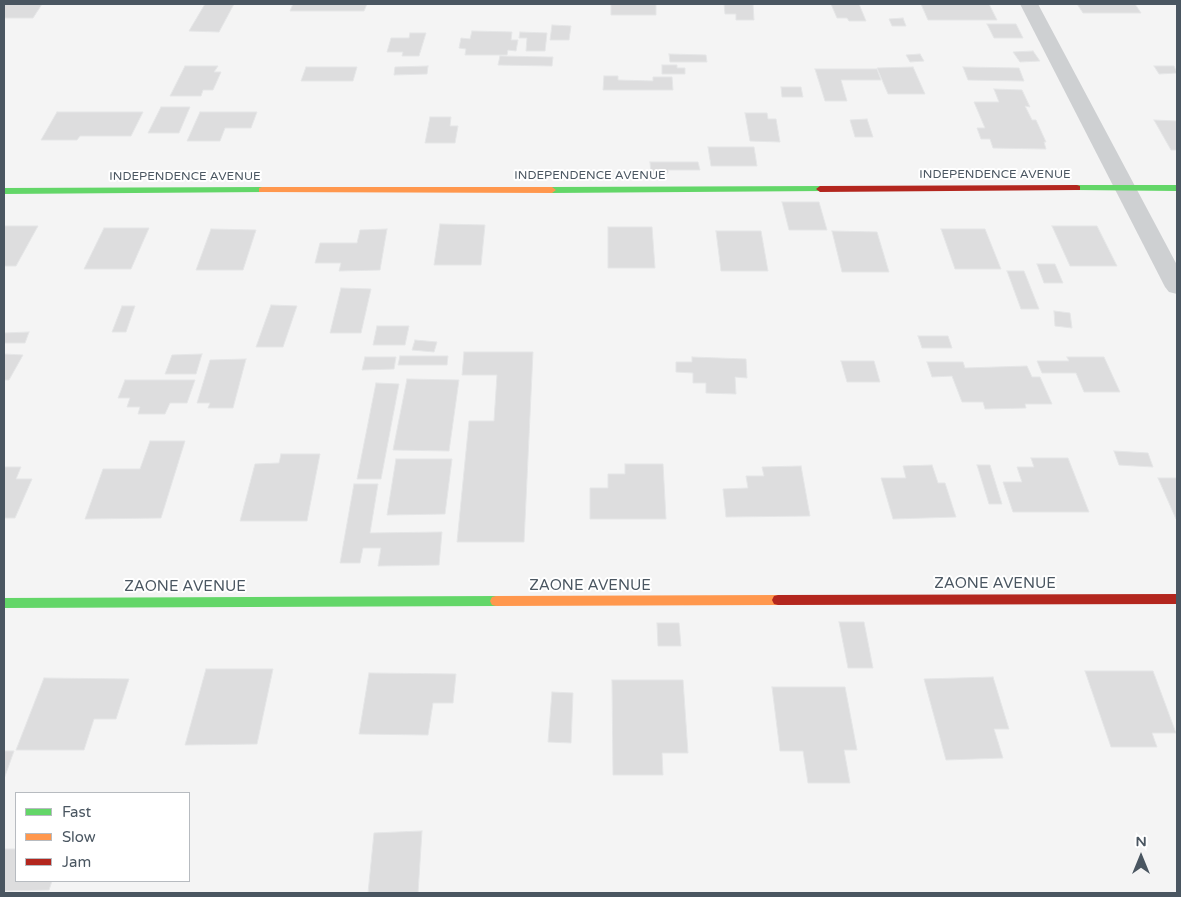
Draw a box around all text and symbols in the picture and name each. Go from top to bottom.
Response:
street label: INDEPENDENCE AVENUE [919,168,1071,182]
street label: INDEPENDENCE AVENUE [514,169,666,183]
street label: INDEPENDENCE AVENUE [109,170,261,184]
street label: ZAONE AVENUE [934,575,1056,593]
street label: ZAONE AVENUE [529,577,651,595]
street label: ZAONE AVENUE [124,578,246,596]
legend [15,792,190,882]
text: Fast [62,803,91,821]
text: Slow [62,828,96,846]
north arrow [1116,832,1166,882]
text: N [1135,833,1147,850]
text: Jam [62,853,91,871]

